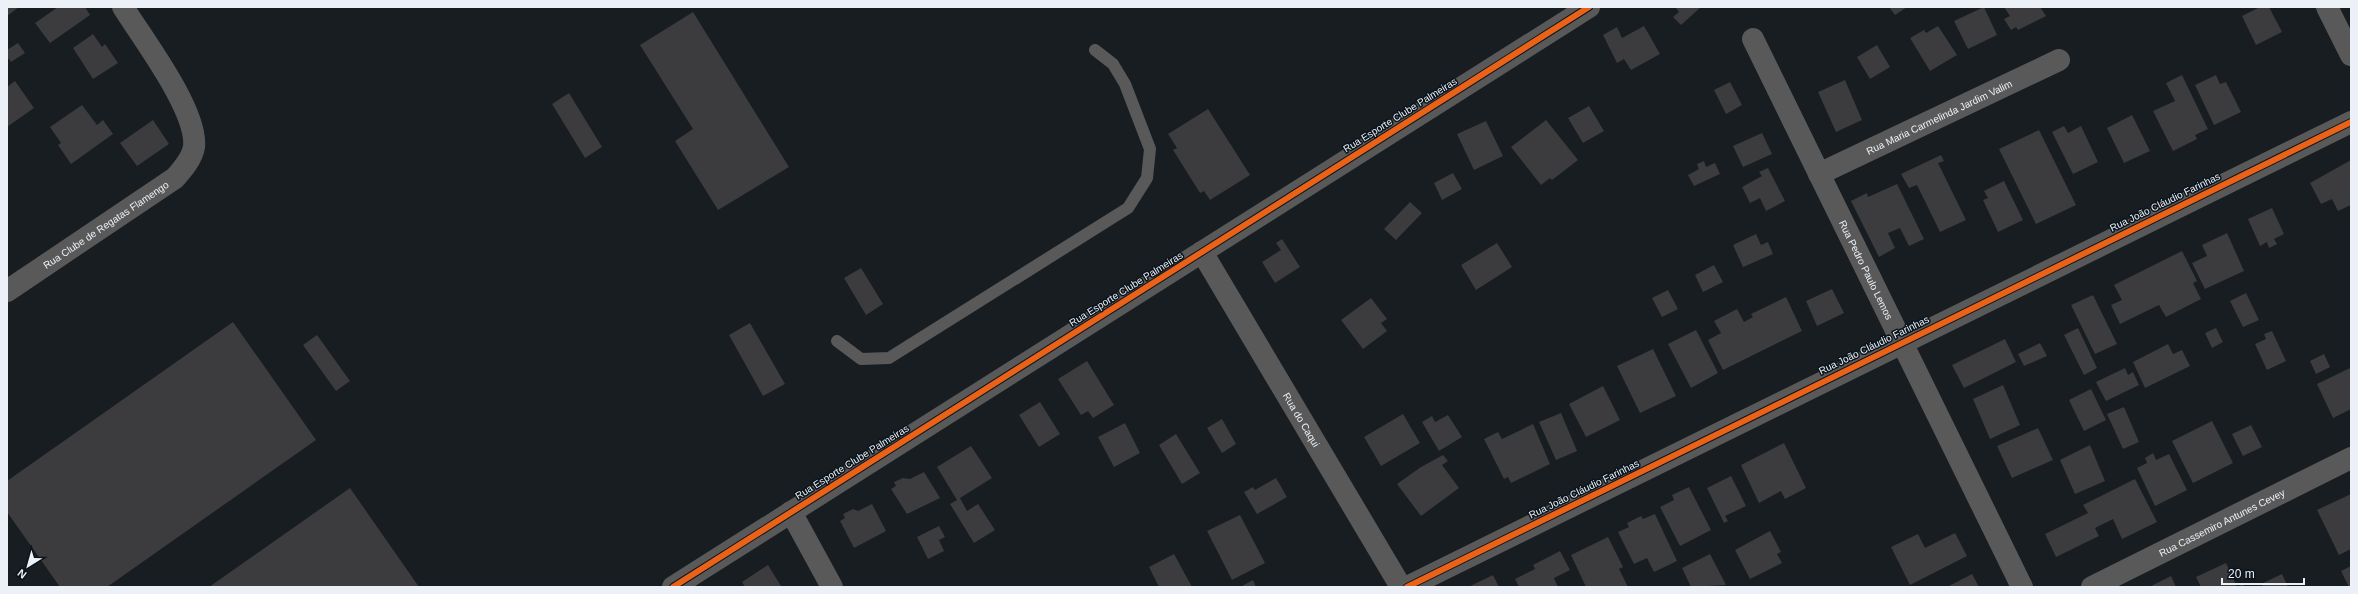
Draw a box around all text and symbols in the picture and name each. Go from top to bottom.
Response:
street label: Rua Esporte Clube Palmeiras [1341,75,1459,155]
street label: Rua Maria Carmelinda Jardim Valim [1864,78,2014,156]
street label: Rua João Cláudio Farinhas [2108,170,2222,234]
street label: Rua Clube de Regatas Flamengo [41,178,171,271]
street label: Rua Pedro Paulo Lemos [1837,218,1895,321]
street label: Rua Esporte Clube Palmeiras [1067,249,1185,329]
street label: Rua João Cláudio Farinhas [1817,313,1931,377]
street label: Rua do Caqui [1281,391,1322,449]
street label: Rua Esporte Clube Palmeiras [793,422,911,502]
street label: Rua João Cláudio Farinhas [1527,457,1641,521]
street label: Rua Cassemiro Antunes Cevey [2157,486,2286,558]
north arrow [8,546,48,586]
scale bar [2222,560,2304,586]
text: N [15,567,29,581]
text: 20 m [2228,567,2255,581]

